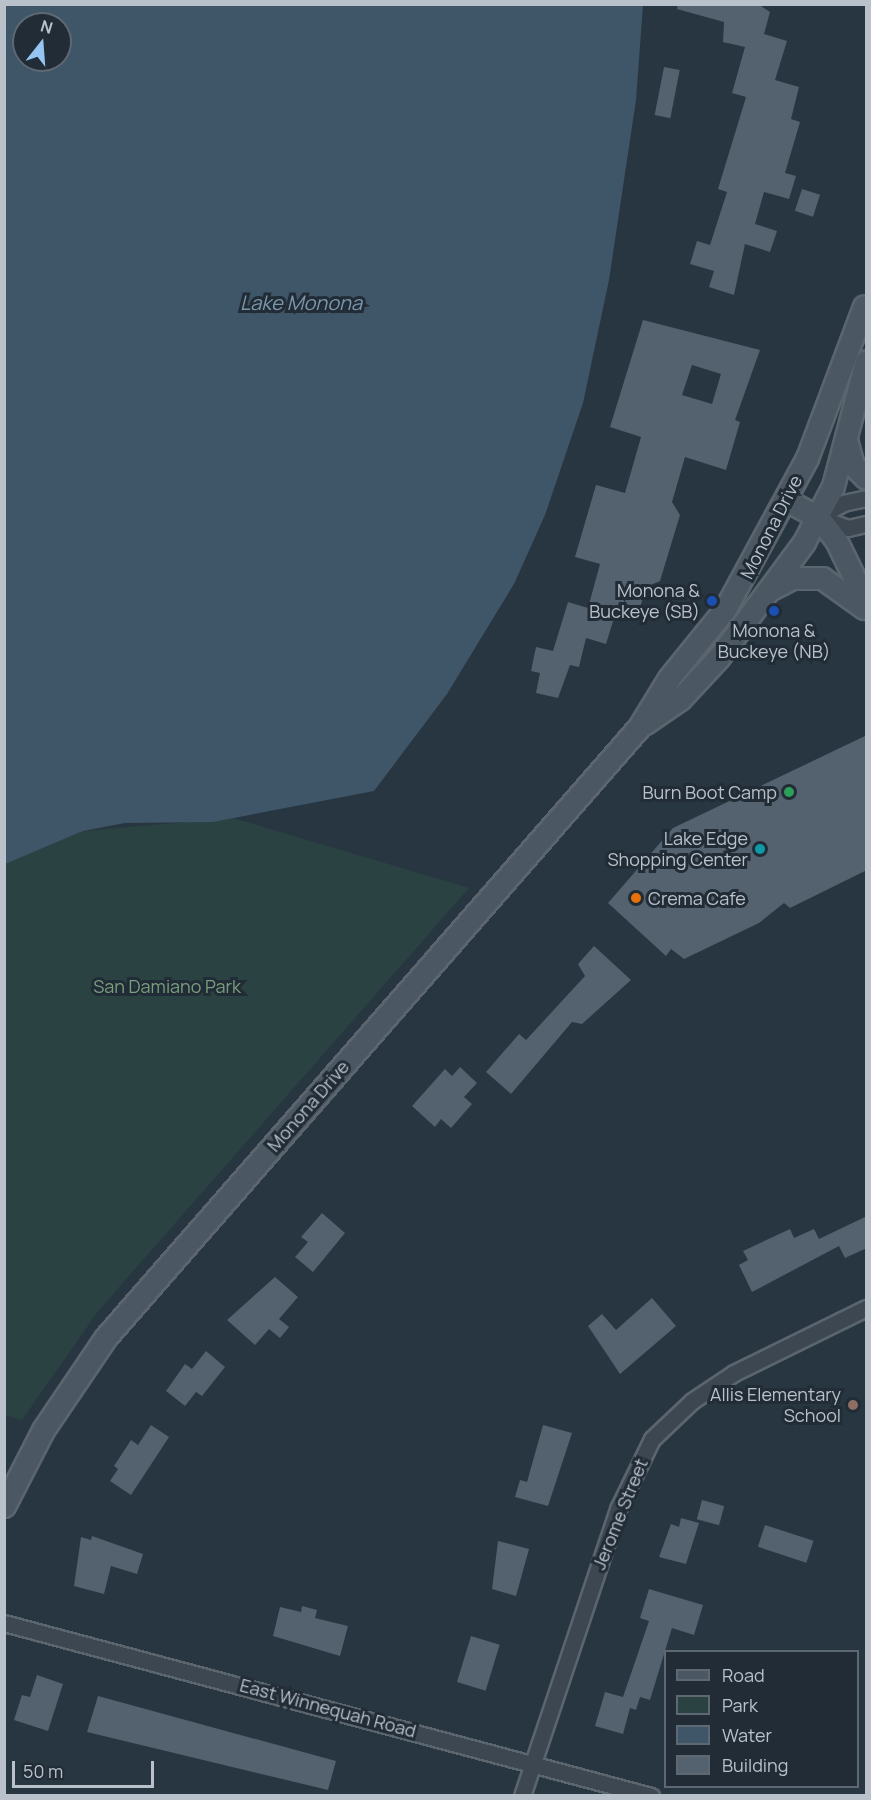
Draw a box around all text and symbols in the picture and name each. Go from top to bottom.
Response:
north arrow [12,12,72,72]
text: N [38,14,55,39]
water label: Lake Monona [240,290,362,314]
street label: Monona Drive [736,472,806,582]
place label: Monona & Buckeye (SB) [589,580,700,622]
marker: Monona & Buckeye (SB) [705,594,719,608]
marker: Monona & Buckeye (NB) [767,604,781,618]
place label: Monona & Buckeye (NB) [718,620,830,662]
place label: Burn Boot Camp [643,781,777,803]
marker: Burn Boot Camp [782,785,796,799]
place label: Lake Edge Shopping Center [607,828,748,870]
marker: Lake Edge Shopping Center [753,842,767,856]
place label: Crema Cafe [648,887,746,909]
marker: Crema Cafe [629,891,643,905]
park label: San Damiano Park [93,975,241,997]
street label: Monona Drive [263,1056,353,1156]
place label: Allis Elementary School [710,1384,841,1426]
marker: Allis Elementary School [846,1398,860,1412]
street label: Jerome Street [588,1455,652,1573]
legend [664,1650,859,1788]
text: Road [722,1663,765,1687]
street label: East Winnequah Road [238,1674,418,1742]
text: Park [722,1693,758,1717]
text: Water [722,1723,772,1747]
scale bar [15,1749,158,1787]
text: Building [722,1753,788,1777]
text: 50 m [23,1759,63,1783]

